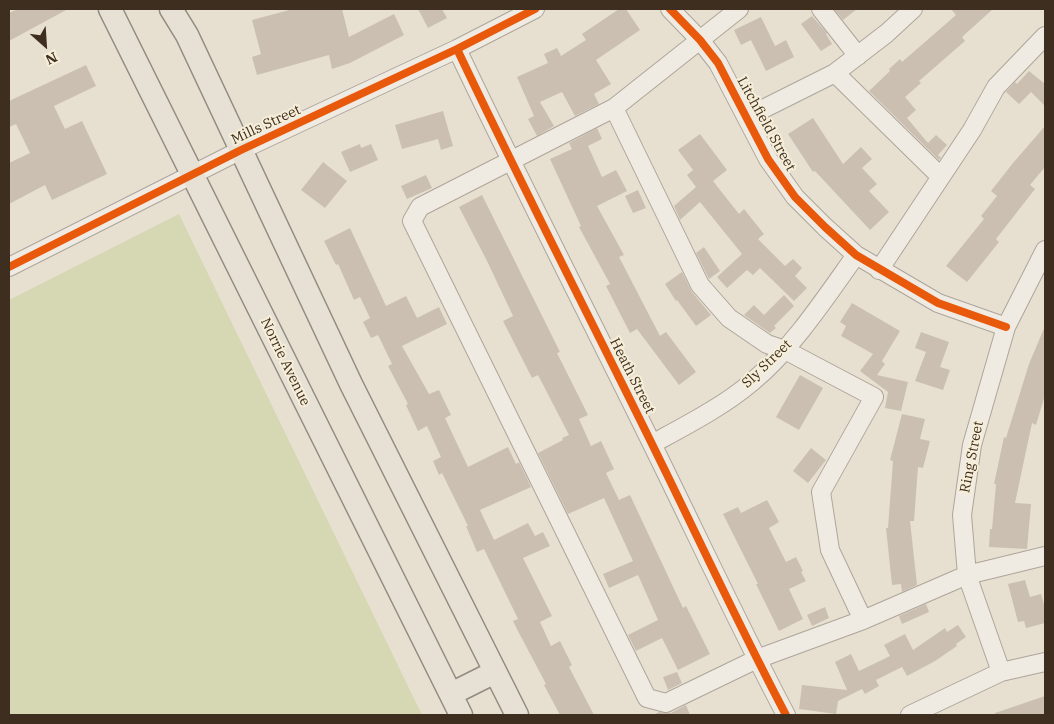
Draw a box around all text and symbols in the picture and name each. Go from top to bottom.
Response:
north arrow [20,20,70,70]
text: N [43,48,61,69]
street label: Litchfield Street [733,74,799,174]
street label: Mills Street [229,102,303,148]
street label: Norrie Avenue [257,315,313,409]
street label: Heath Street [606,335,658,417]
street label: Sly Street [739,336,795,392]
street label: Ring Street [957,420,987,494]

